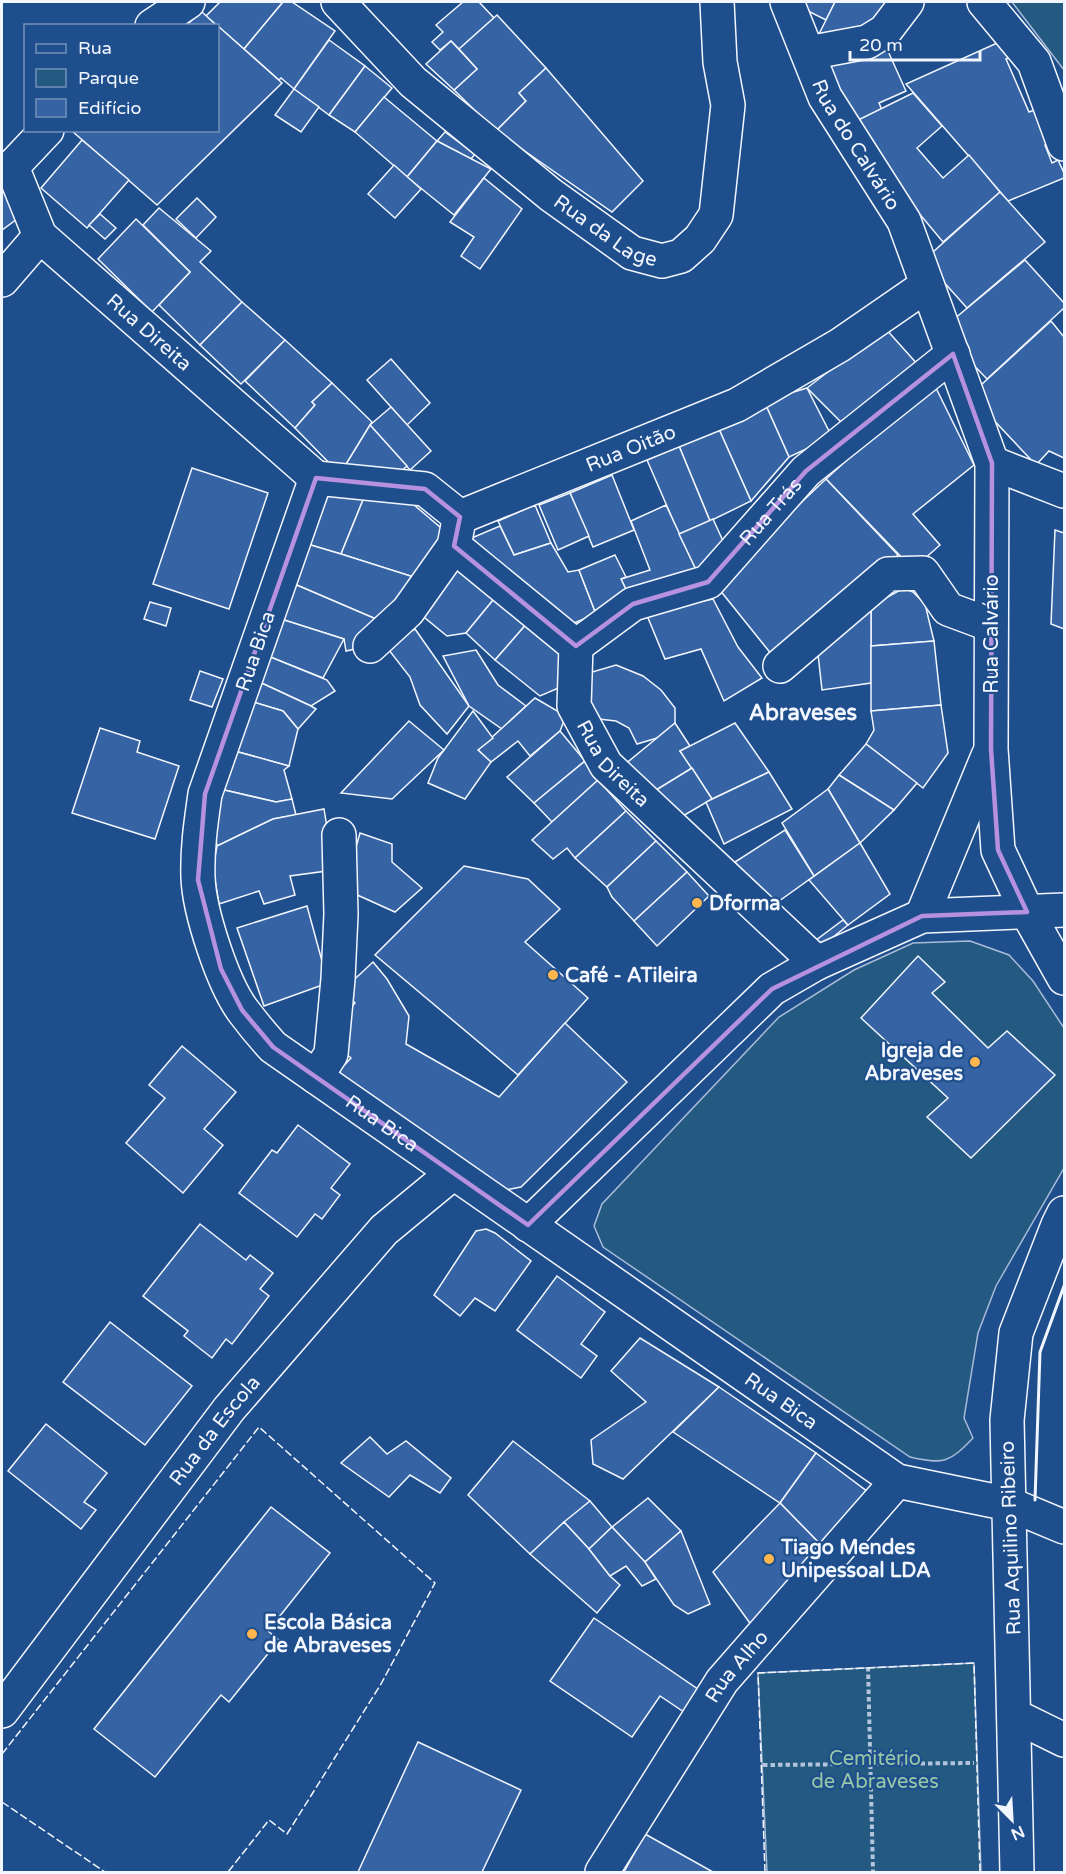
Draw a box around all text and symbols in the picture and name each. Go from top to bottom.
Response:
legend [24,24,219,132]
scale bar [850,24,980,62]
text: 20 m [859,34,903,56]
text: Rua [78,37,112,59]
text: Parque [78,67,139,89]
street label: Rua do Calvário [806,76,905,215]
text: Edifício [78,97,142,119]
street label: Rua da Lage [549,190,660,272]
street label: Rua Direita [101,289,196,376]
street label: Rua Oitão [582,420,679,478]
street label: Rua Trás [735,473,807,551]
street label: Rua Calvário [980,574,1004,694]
street label: Rua Bica [231,608,281,695]
district label: Abraveses [749,700,858,726]
street label: Rua Direita [571,716,654,813]
place label: Dforma [709,892,781,916]
marker: Dforma [690,896,704,910]
place label: Café - ATileira [565,964,698,988]
marker: Café - ATileira [546,968,560,982]
place label: Igreja de Abraveses [865,1039,963,1086]
marker: Igreja de Abraveses [968,1055,982,1069]
street label: Rua Bica [341,1090,423,1158]
street label: Rua Bica [740,1368,822,1435]
street label: Rua da Escola [165,1371,266,1491]
street label: Rua Aquilino Ribeiro [996,1440,1026,1636]
place label: Tiago Mendes Unipessoal LDA [780,1536,931,1583]
marker: Tiago Mendes Unipessoal LDA [762,1552,776,1566]
place label: Escola Básica de Abraveses [264,1611,392,1658]
street label: Rua Alho [700,1626,774,1707]
marker: Escola Básica de Abraveses [245,1627,259,1641]
park label: Cemitério de Abraveses [811,1747,939,1794]
north arrow [982,1790,1042,1850]
text: N [1008,1821,1028,1845]

